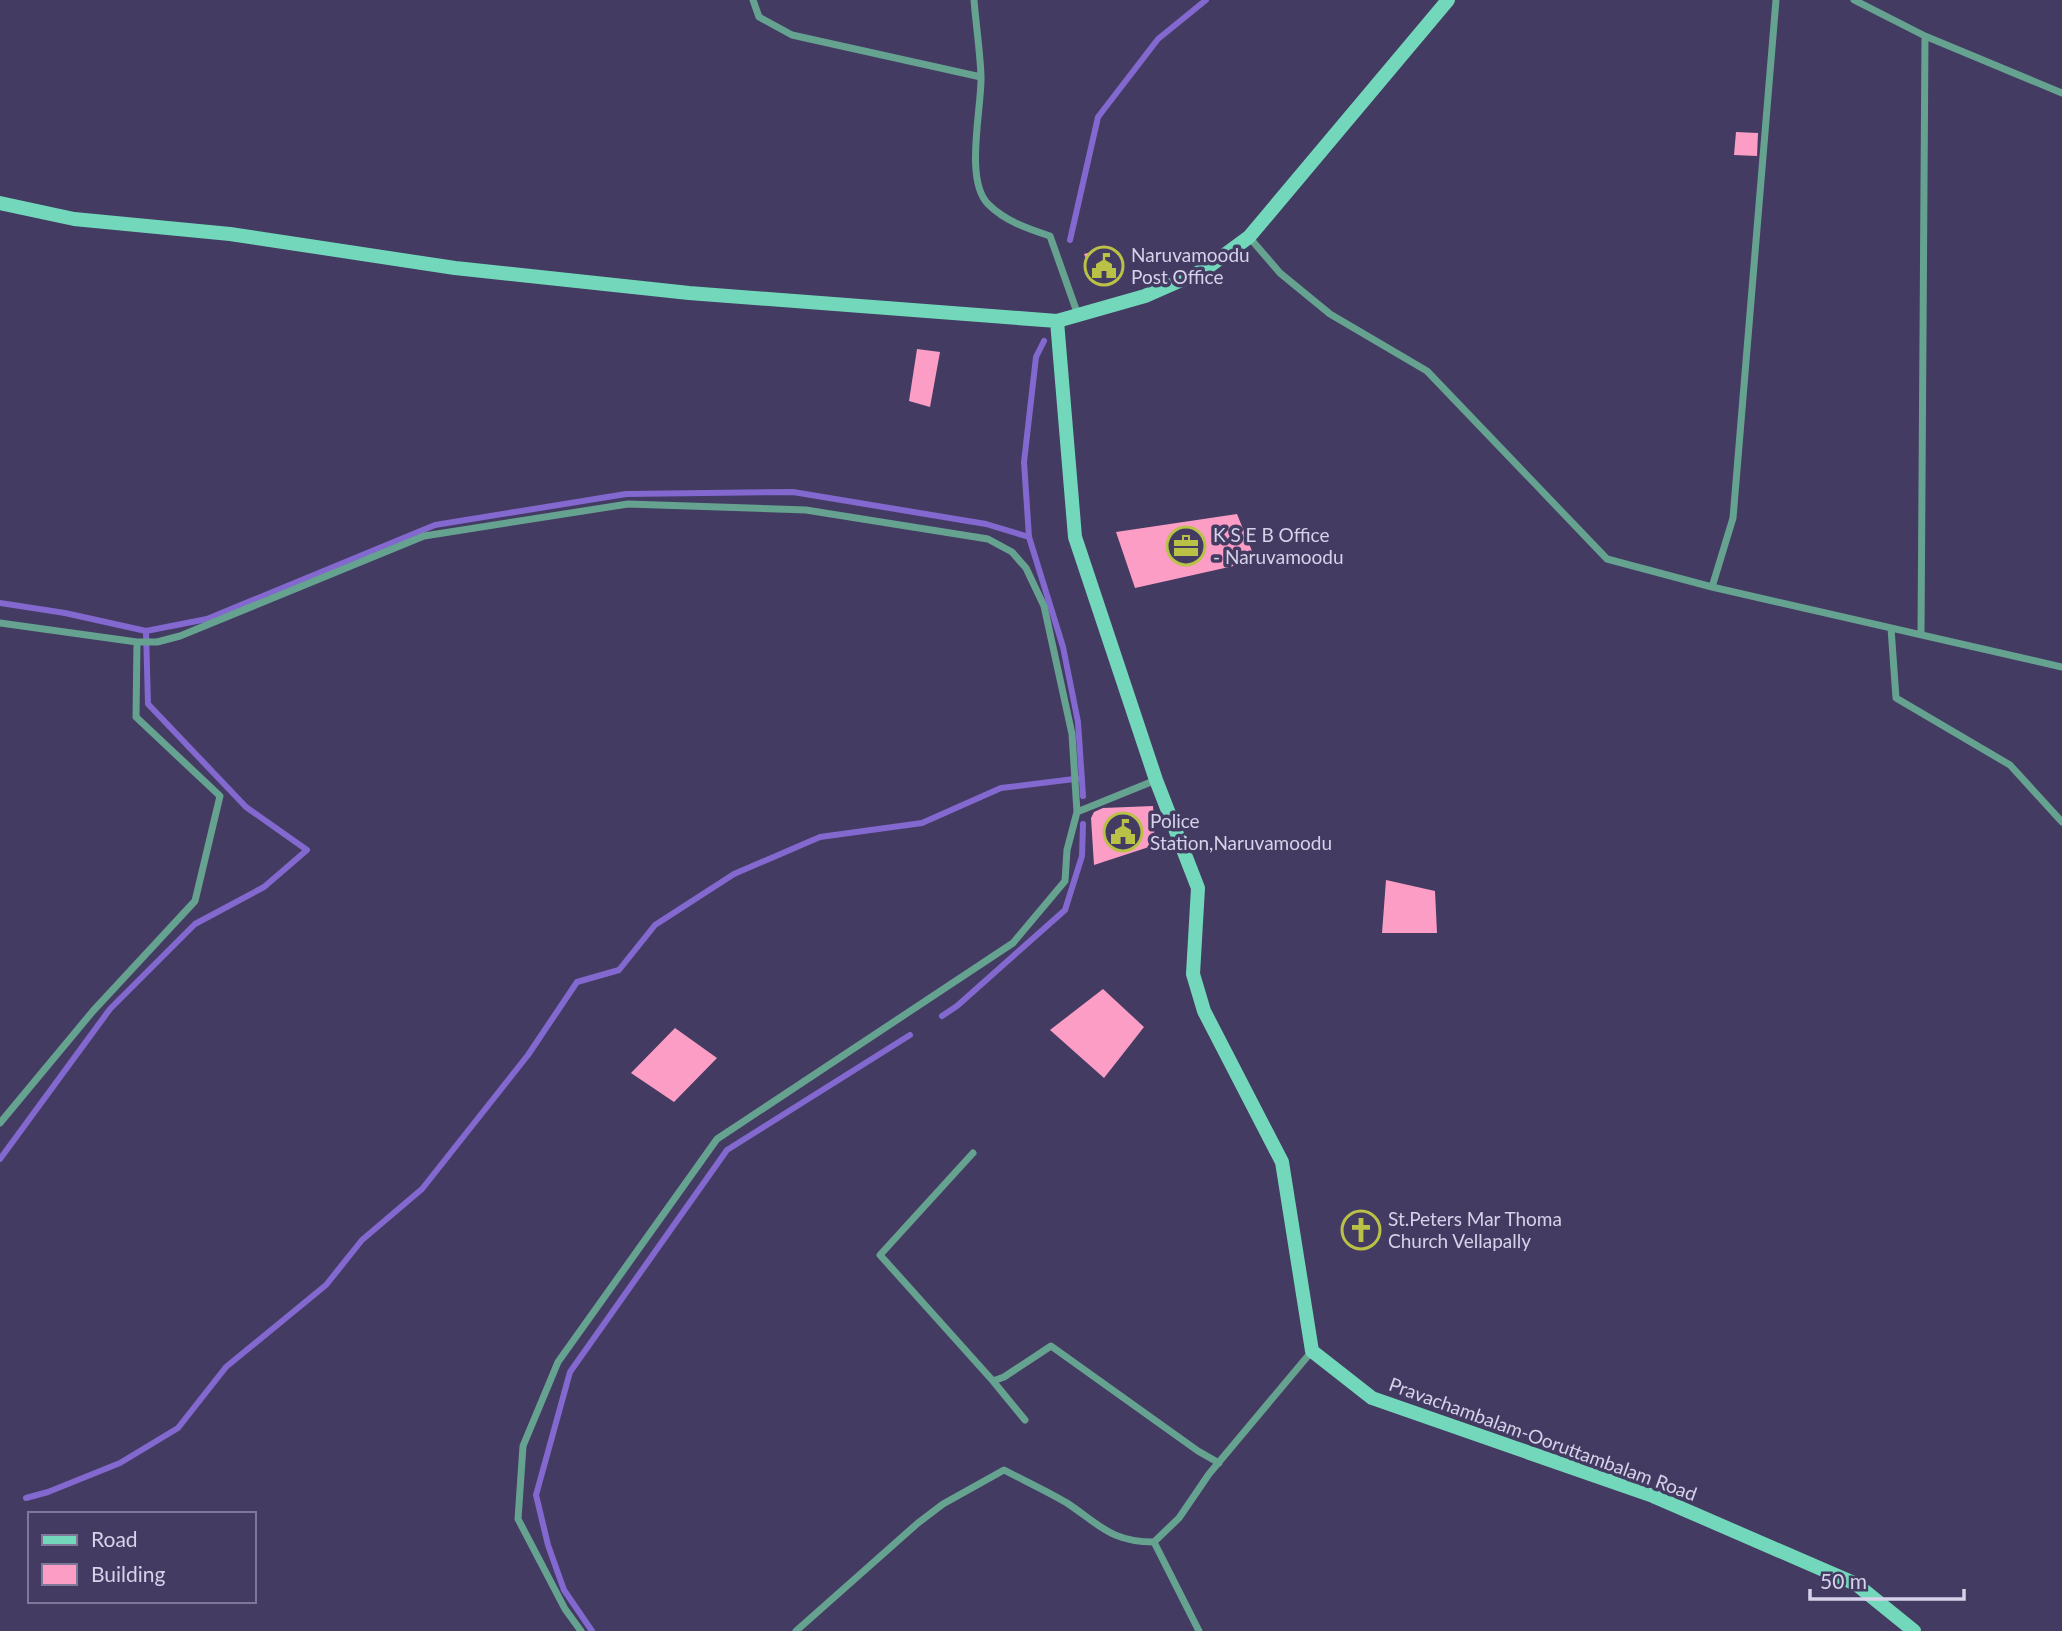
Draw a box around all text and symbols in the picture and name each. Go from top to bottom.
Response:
place label: Naruvamoodu Post Office [1131,243,1250,288]
public building icon: Naruvamoodu Post Office [1083,245,1125,287]
place label: K S E B Office - Naruvamoodu [1213,523,1344,568]
office icon: K S E B Office - Naruvamoodu [1165,525,1207,567]
place label: Police Station,Naruvamoodu [1150,809,1332,854]
public building icon: Police Station,Naruvamoodu [1102,811,1144,853]
place label: St.Peters Mar Thoma Church Vellapally [1388,1207,1562,1252]
church icon: St.Peters Mar Thoma Church Vellapally [1340,1209,1382,1251]
street label: Pravachambalam-Ooruttambalam Road [1386,1372,1700,1505]
legend [28,1512,256,1603]
text: Road [91,1526,138,1551]
scale bar [1810,1558,1964,1602]
text: Building [91,1561,166,1586]
text: 50 m [1820,1568,1867,1593]

